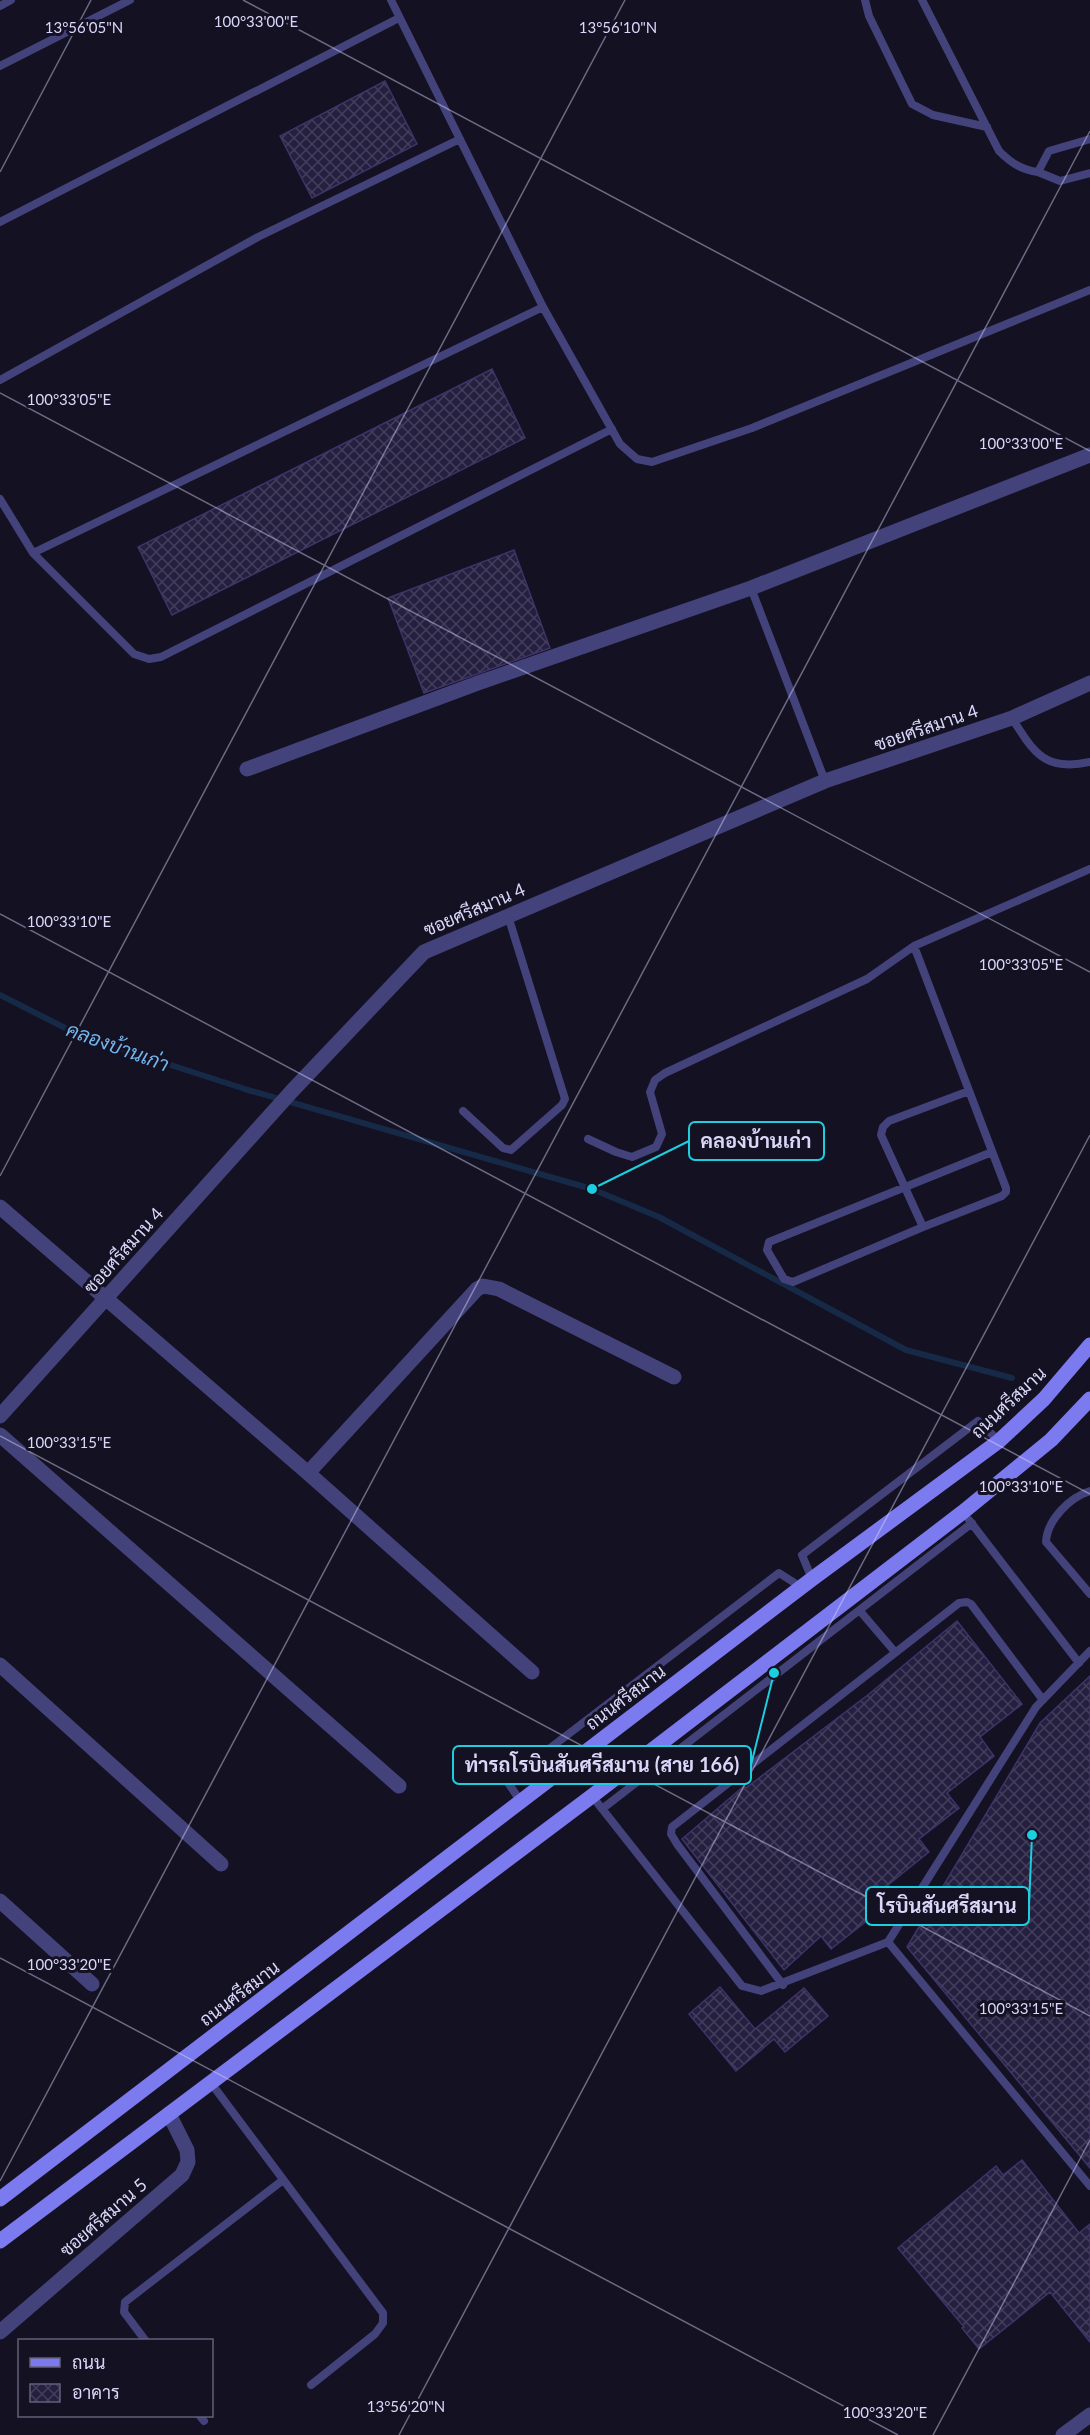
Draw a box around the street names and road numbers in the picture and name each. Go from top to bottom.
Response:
street label: ซอยศรีสมาน 4 [871,698,981,755]
street label: ซอยศรีสมาน 4 [419,877,528,940]
street label: ซอยศรีสมาน 4 [78,1202,167,1298]
street label: ถนนศรีสมาน [965,1361,1050,1442]
street label: ถนนศรีสมาน [580,1659,669,1734]
street label: ถนนศรีสมาน [194,1955,283,2030]
street label: ซอยศรีสมาน 5 [54,2172,151,2261]

